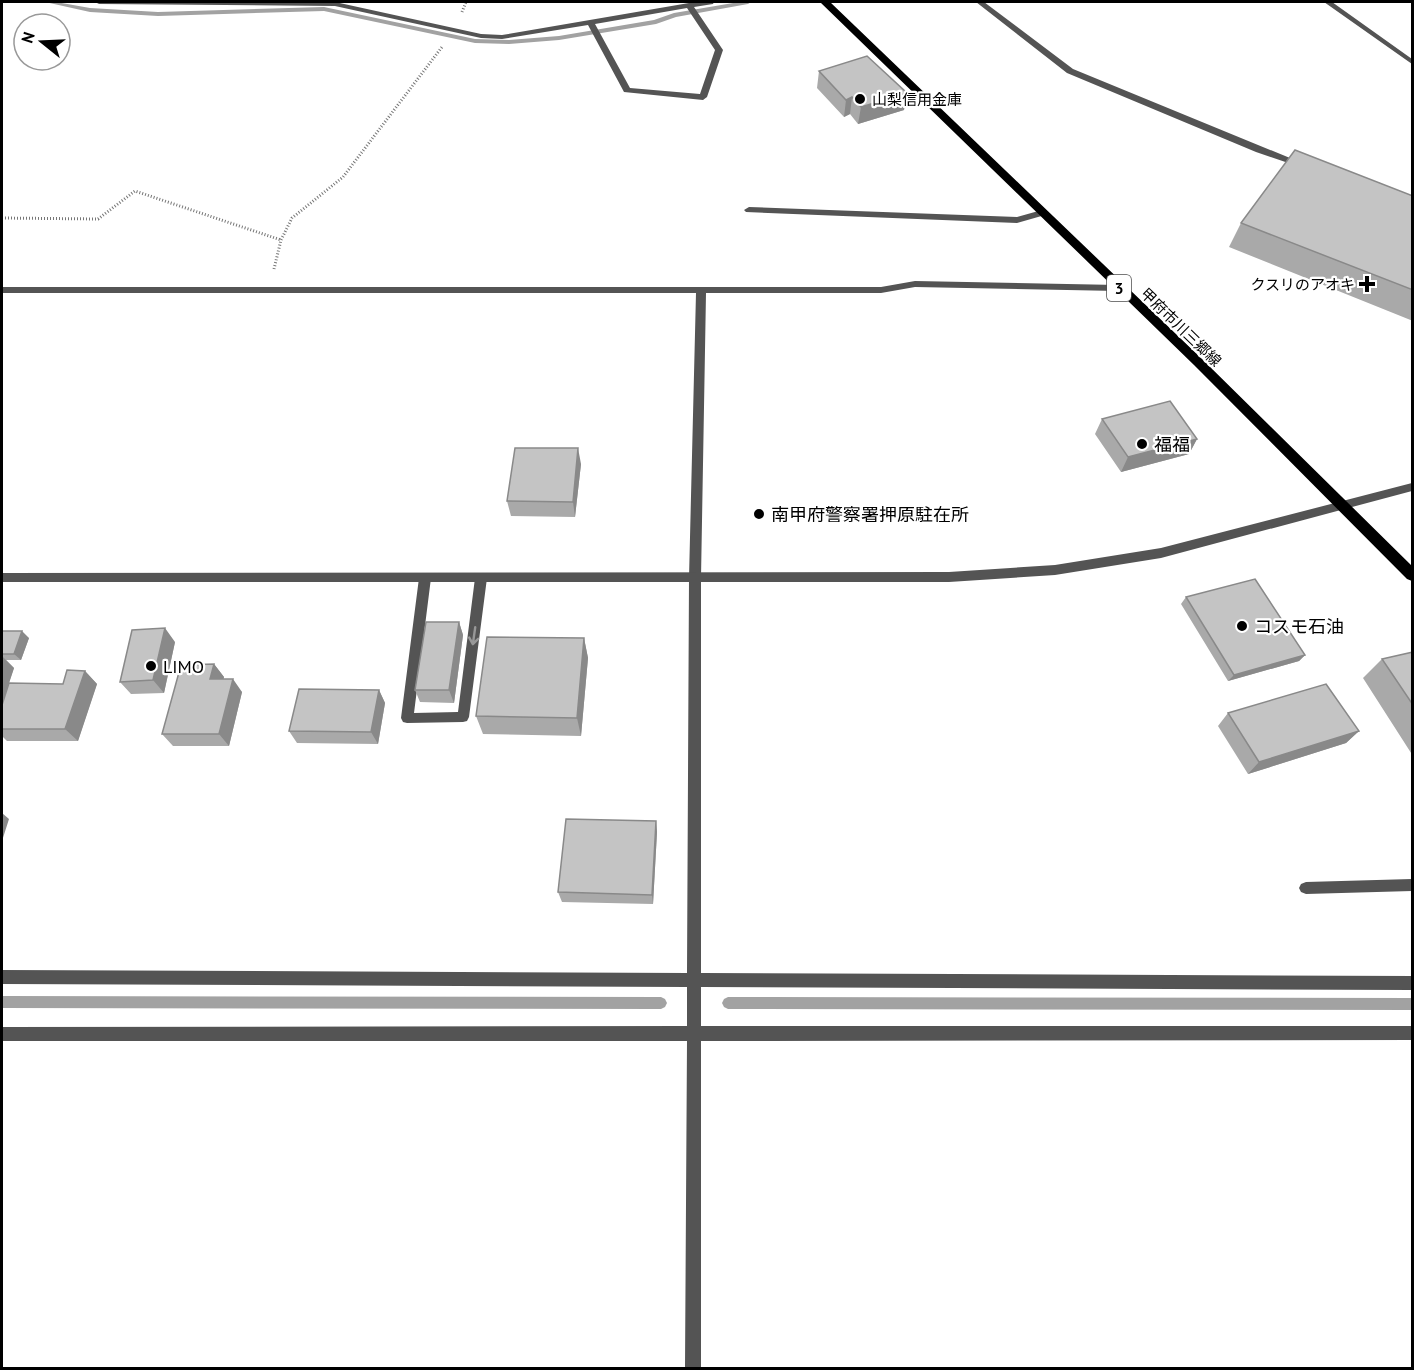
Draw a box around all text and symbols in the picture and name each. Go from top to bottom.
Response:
north arrow [12,12,72,72]
text: N [17,29,39,45]
place label: 山梨信用金庫 [872,90,962,109]
marker: 山梨信用金庫 [853,92,867,106]
road number: 3 [1107,275,1131,301]
place label: クスリのアオキ [1250,275,1355,294]
marker: クスリのアオキ [1360,277,1374,291]
street label: 甲府市川三郷線 [1137,284,1225,370]
place label: 福福 [1154,433,1190,456]
marker: 福福 [1135,437,1149,451]
place label: 南甲府警察署押原駐在所 [771,503,969,526]
marker: 南甲府警察署押原駐在所 [752,507,766,521]
place label: コスモ石油 [1254,615,1344,638]
marker: コスモ石油 [1235,619,1249,633]
one-way arrow [468,626,479,646]
place label: LIMO [163,655,204,678]
marker: LIMO [144,659,158,673]

